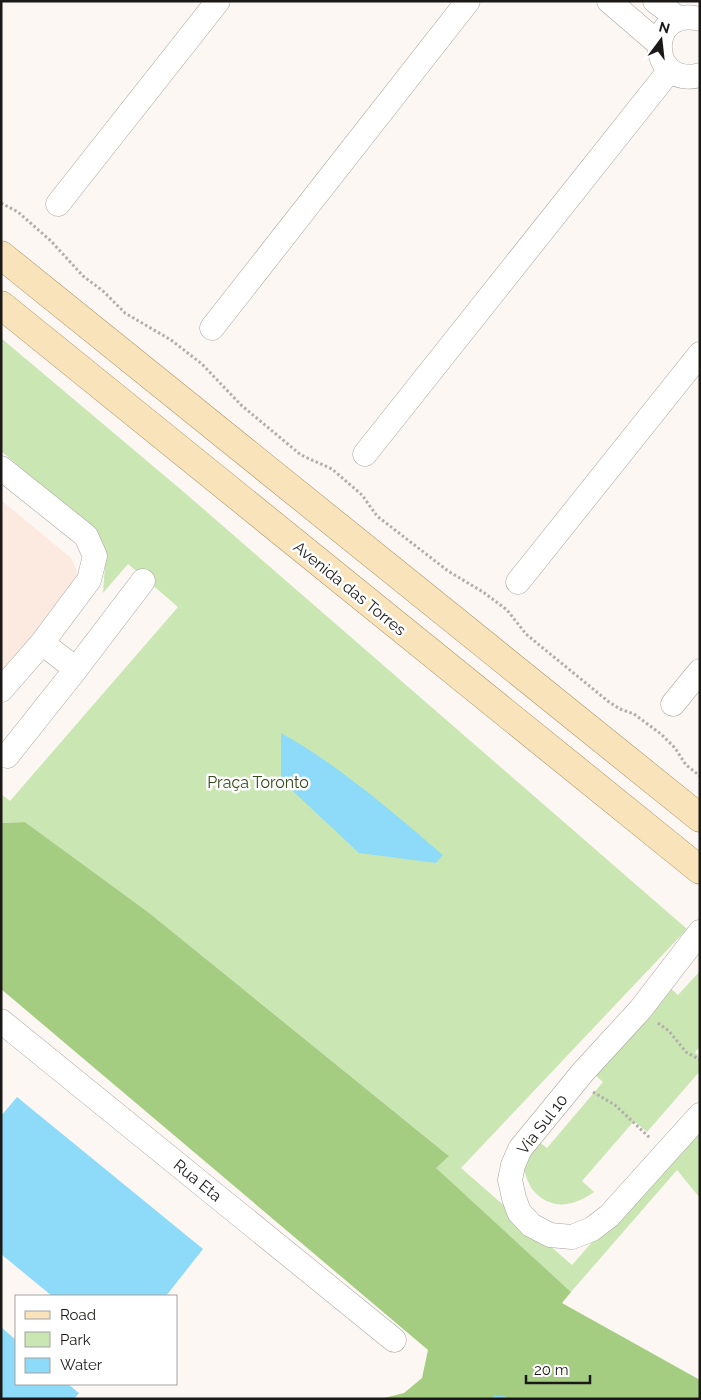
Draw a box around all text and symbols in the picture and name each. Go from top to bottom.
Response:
north arrow [636,15,686,65]
text: N [657,18,672,37]
street label: Avenida das Torres [290,537,410,640]
park label: Praça Toronto [207,773,309,792]
street label: Via Sul 10 [513,1090,572,1158]
street label: Rua Eta [170,1155,226,1206]
legend [15,1295,178,1385]
text: Road [60,1306,96,1324]
text: Park [60,1331,91,1349]
scale bar [526,1352,590,1384]
text: Water [60,1356,103,1374]
text: 20 m [534,1361,569,1379]

